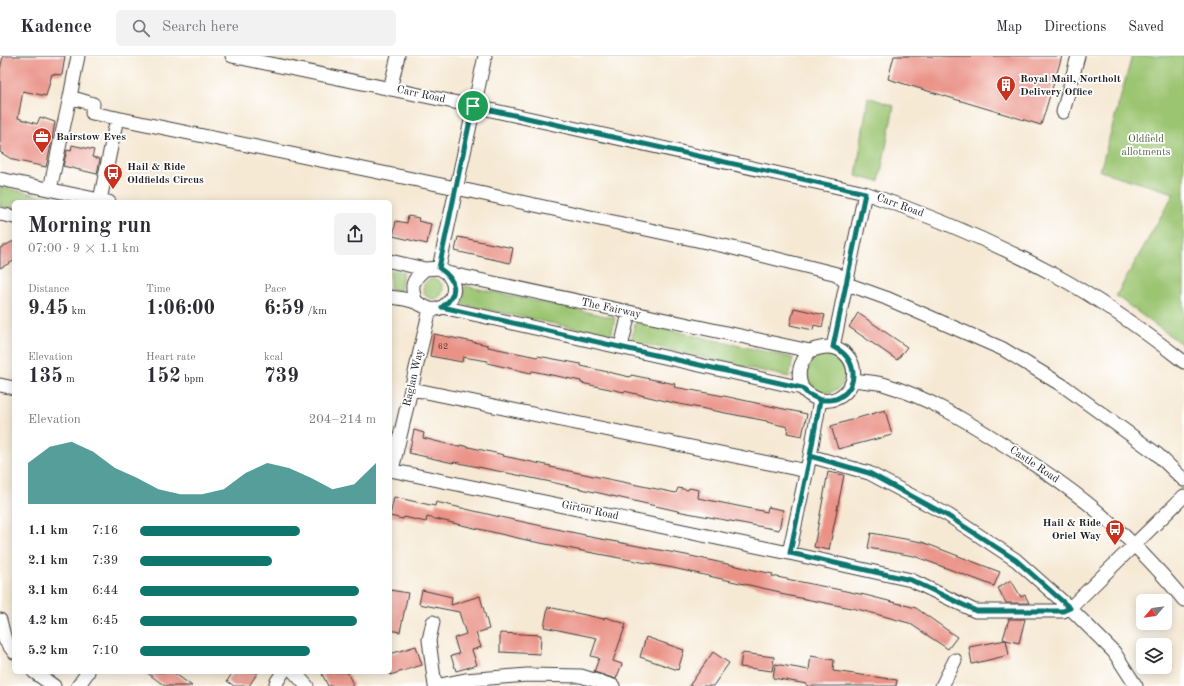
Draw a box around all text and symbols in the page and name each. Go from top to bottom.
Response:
search box [116,10,396,46]
icon: search [130,17,152,39]
text: Kadence [20,18,92,37]
text: Search here [162,20,239,35]
text: Map [996,20,1022,34]
text: Directions [1044,20,1106,34]
text: Saved [1128,20,1164,34]
building icon: Royal Mail, Northolt Delivery Office [995,74,1017,102]
place label: Royal Mail, Northolt Delivery Office [1020,74,1121,98]
street label: Carr Road [396,84,447,106]
pin [456,89,490,123]
icon: arrive [462,95,484,117]
office icon: Bairstow Eves [31,126,53,154]
place label: Bairstow Eves [56,132,126,143]
park label: Oldfield allotments [1121,134,1171,158]
bus stop icon: Hail & Ride Oldfields Circus [102,162,124,190]
place label: Hail & Ride Oldfields Circus [127,162,204,186]
street label: Carr Road [875,192,925,220]
button: share [334,213,376,255]
text: Morning run [28,215,151,237]
text: 07:00 · 9 × 1.1 km [28,242,139,255]
text: Distance [28,284,69,295]
text: Time [146,284,171,295]
text: Pace [264,284,286,295]
street label: The Fairway [580,297,642,321]
text: 9.45 [28,299,68,319]
text: 1:06:00 [146,299,215,319]
text: 6:59 [264,299,304,319]
text: km [68,306,86,317]
text: /km [304,306,327,317]
house number: 62 [438,342,448,351]
street label: Raglan Way [402,348,426,408]
text: Elevation [28,352,73,363]
text: Heart rate [146,352,195,363]
text: kcal [264,352,283,363]
text: 135 [28,367,63,387]
text: 152 [146,367,181,387]
text: 739 [264,367,299,387]
text: m [63,374,75,385]
text: bpm [181,374,204,385]
text: Elevation [28,413,81,426]
text: 204–214 m [309,413,376,426]
street label: Castle Road [1007,444,1061,486]
street label: Girton Road [560,500,620,522]
place label: Hail & Ride Oriel Way [1043,518,1101,542]
bus stop icon: Hail & Ride Oriel Way [1104,518,1126,546]
text: 1.1 km [28,524,68,537]
text: 7:16 [92,524,118,537]
text: 2.1 km [28,554,68,567]
text: 7:39 [92,554,118,567]
text: 3.1 km [28,584,68,597]
text: 6:44 [92,584,118,597]
north arrow [1136,594,1172,630]
map controls [1136,594,1172,674]
text: 4.2 km [28,614,68,627]
text: 6:45 [92,614,118,627]
button: layers [1136,638,1172,674]
text: 5.2 km [28,644,68,657]
text: 7:10 [92,644,118,657]

